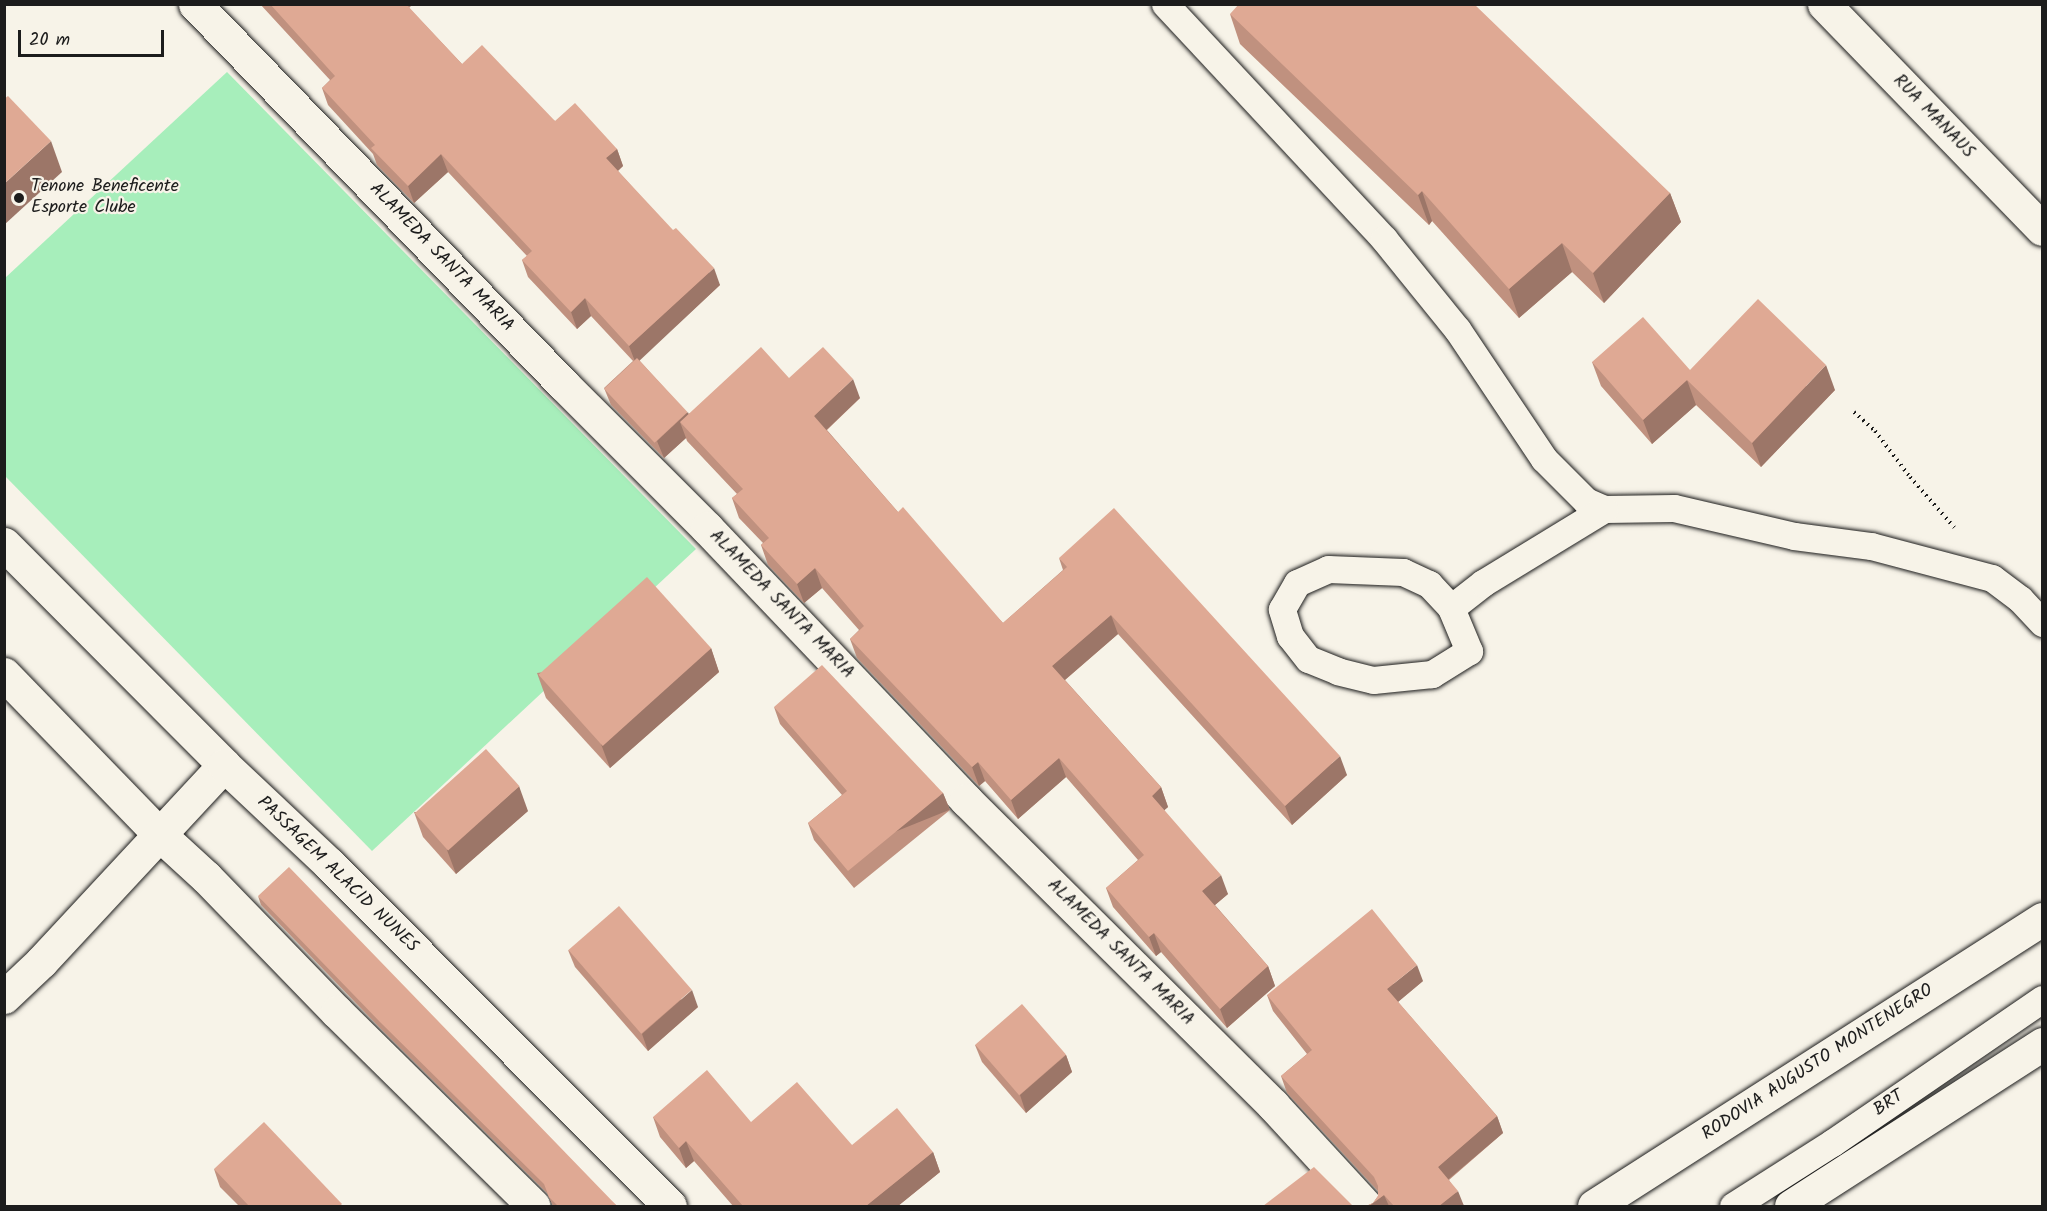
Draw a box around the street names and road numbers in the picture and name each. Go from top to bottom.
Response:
street label: RUA MANAUS [1888,71,1978,163]
street label: ALAMEDA SANTA MARIA [364,179,518,337]
street label: ALAMEDA SANTA MARIA [704,526,858,684]
street label: PASSAGEM ALACID NUNES [252,792,422,958]
street label: ALAMEDA SANTA MARIA [1042,875,1198,1031]
street label: RODOVIA AUGUSTO MONTENEGRO [1698,980,1938,1146]
street label: BRT [1870,1086,1908,1122]

